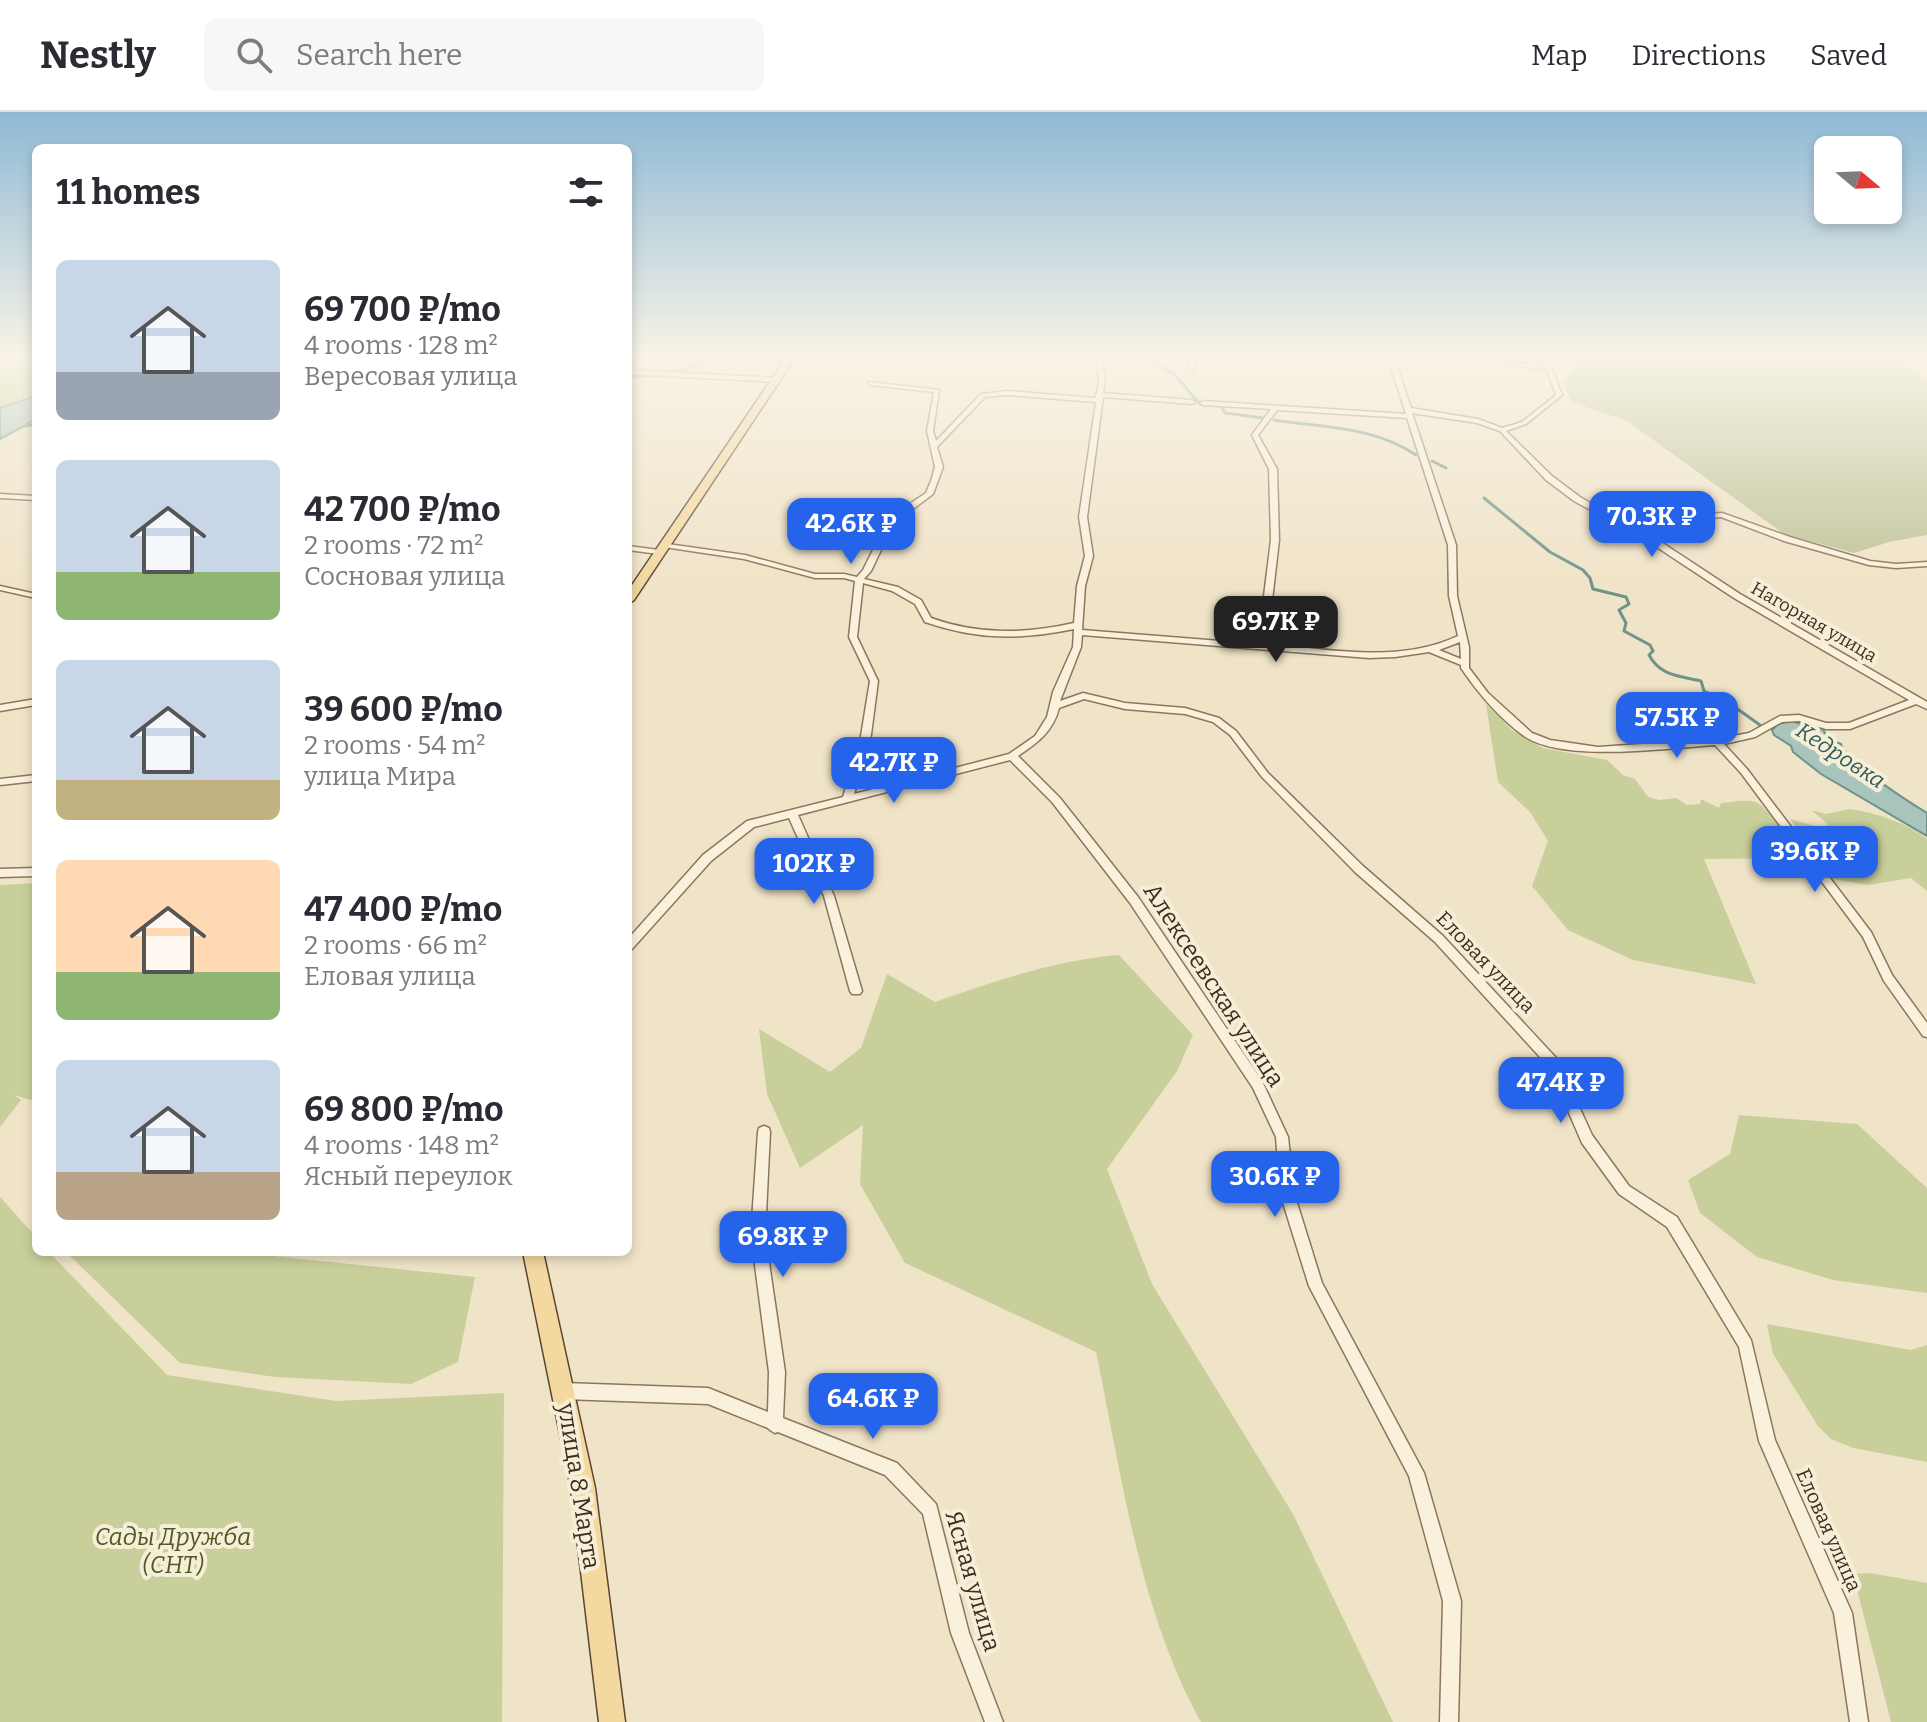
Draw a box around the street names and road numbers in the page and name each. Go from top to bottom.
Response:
street label: Нагорная улица [1747,577,1881,667]
street label: Алексеевская улица [1138,878,1290,1092]
street label: Еловая улица [1431,906,1541,1018]
street label: улица 8 Марта [552,1400,606,1571]
street label: Еловая улица [1791,1465,1867,1595]
street label: Ясная улица [940,1507,1006,1655]

